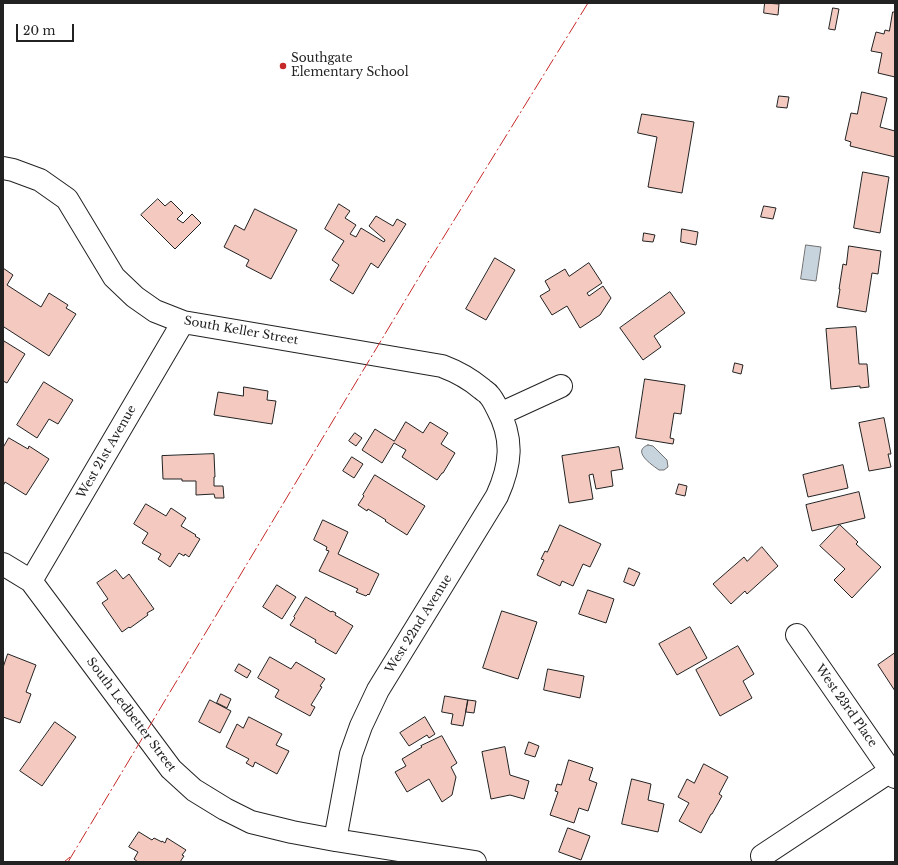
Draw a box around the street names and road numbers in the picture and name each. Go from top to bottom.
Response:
street label: South Keller Street [183,314,299,348]
street label: West 21st Avenue [74,403,140,501]
street label: West 22nd Avenue [383,572,455,676]
street label: South Ledbetter Street [83,655,179,775]
street label: West 23rd Place [812,662,880,750]

